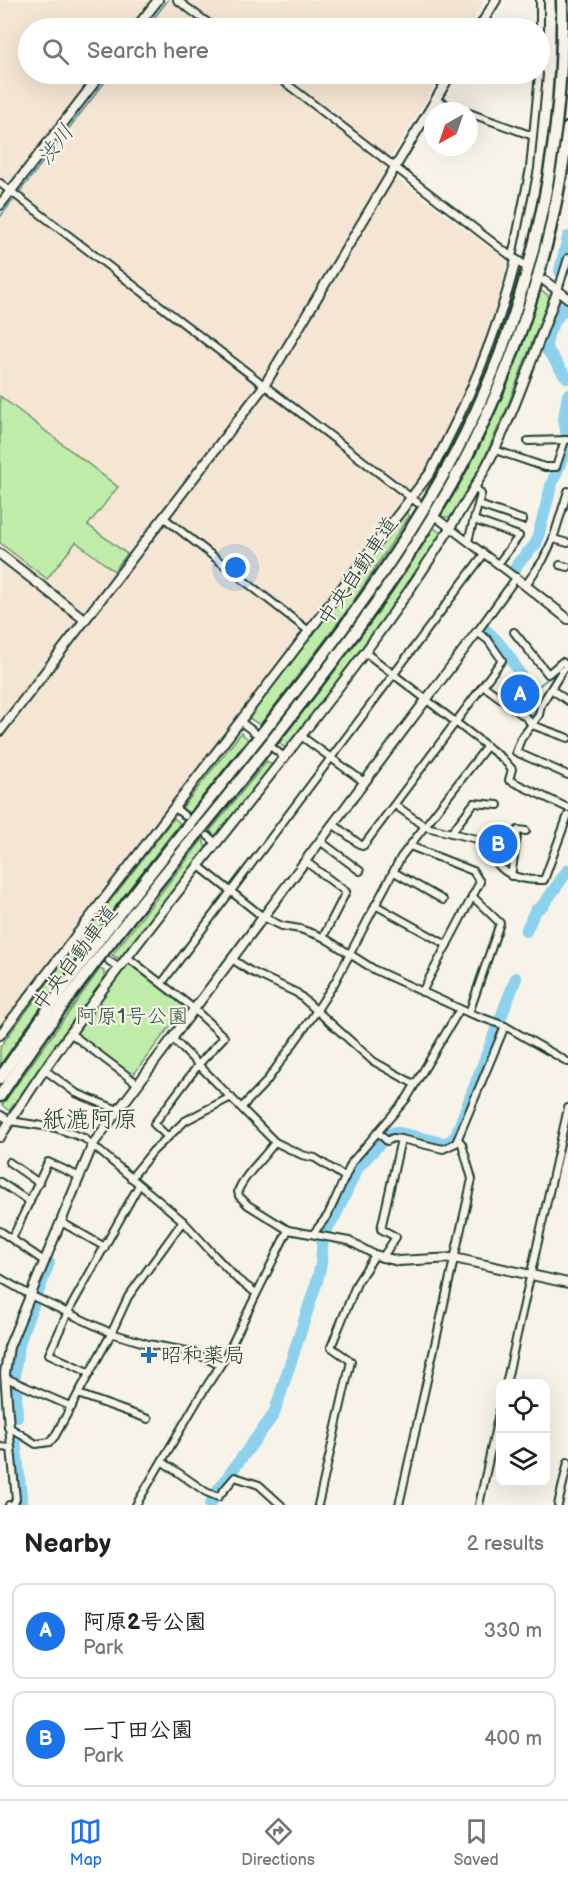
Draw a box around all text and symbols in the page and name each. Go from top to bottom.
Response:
search box [18,18,550,84]
icon: search [39,35,72,68]
text: Search here [87,38,209,65]
north arrow [424,102,478,156]
water label: 渋川 [32,119,80,171]
street label: 中央自動車道 [312,512,404,630]
your location [221,553,250,582]
pin: A [500,672,540,716]
pin: B [478,822,518,866]
street label: 中央自動車道 [27,900,123,1016]
park label: 阿原1号公園 [75,1004,189,1029]
district label: 紙漉阿原 [42,1105,138,1134]
place label: 昭和薬局 [161,1343,245,1368]
marker: 昭和薬局 [142,1348,156,1362]
map controls [496,1379,550,1487]
button: locate [496,1379,550,1433]
button: layers [496,1433,550,1487]
text: Nearby [24,1529,111,1560]
text: 2 results [467,1532,544,1556]
text: 阿原2号公園 [83,1609,206,1636]
text: A [39,1619,52,1643]
text: 330 m [484,1619,542,1643]
text: Park [83,1636,123,1660]
text: 一丁田公園 [83,1717,193,1744]
text: B [38,1727,53,1751]
text: 400 m [484,1727,542,1751]
text: Park [83,1744,123,1768]
tab: Map [69,1815,102,1870]
tab: Directions [241,1815,315,1870]
tab: Saved [454,1815,499,1870]

